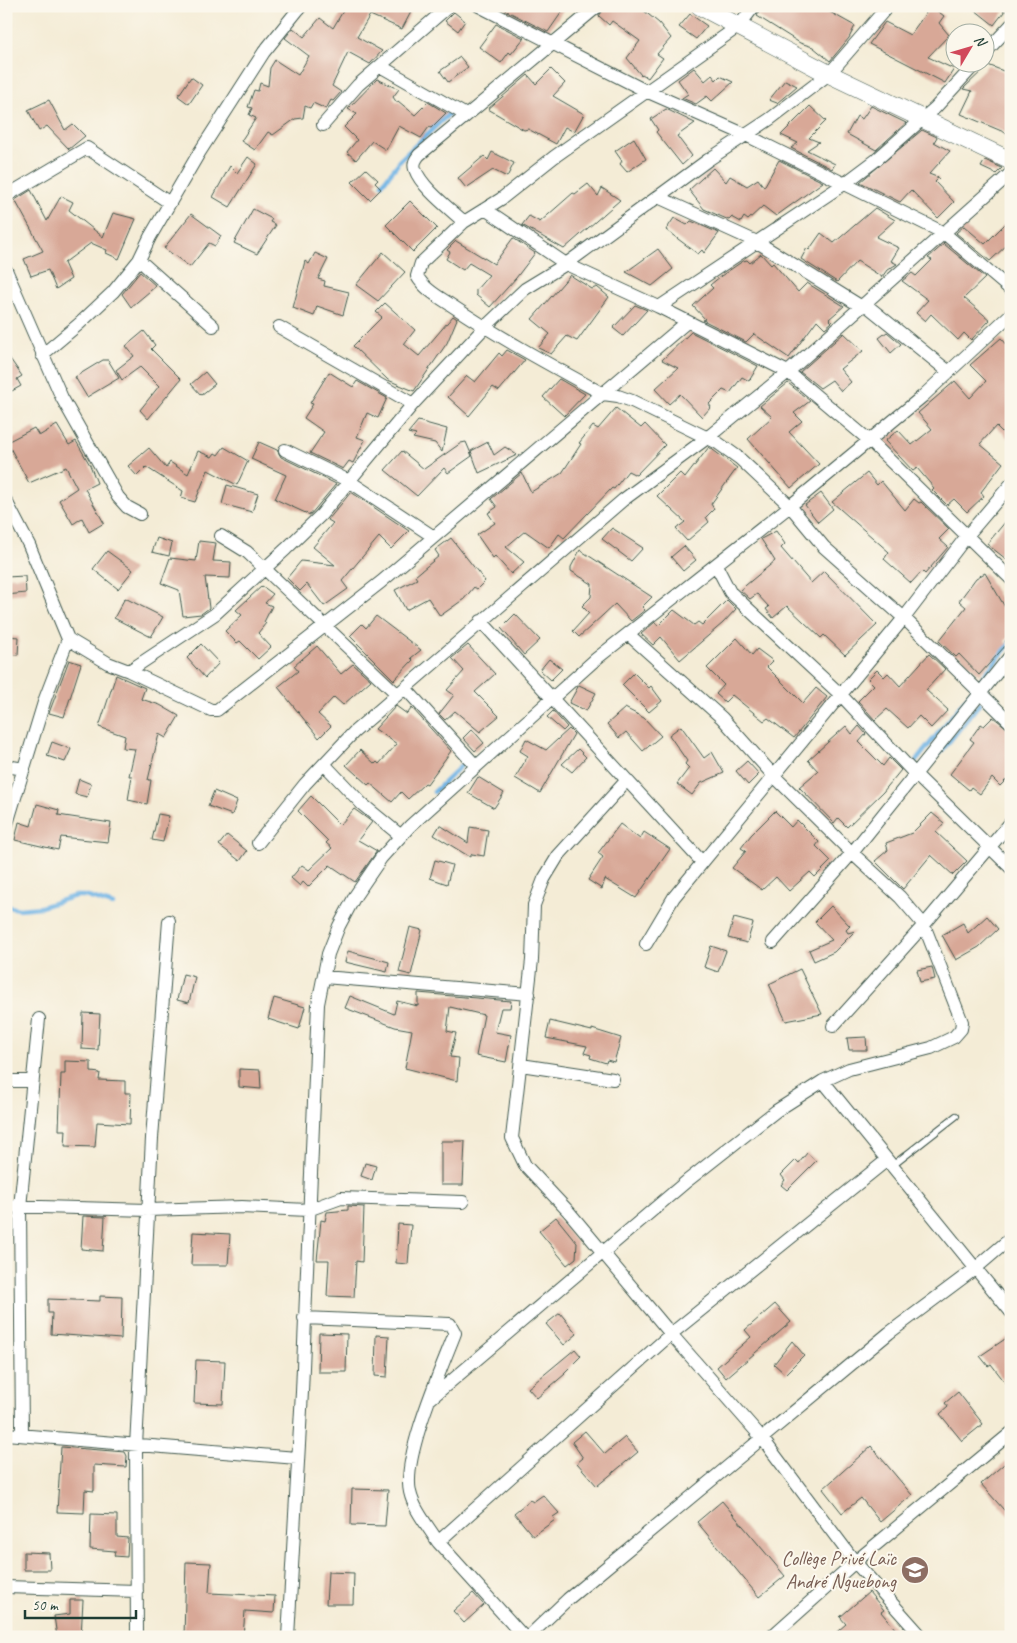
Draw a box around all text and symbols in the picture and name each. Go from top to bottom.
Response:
north arrow [944,22,994,72]
text: N [970,32,991,51]
place label: Collège Privé Laïc André Nguebong [782,1546,897,1594]
school or university icon: Collège Privé Laïc André Nguebong [900,1555,930,1585]
scale bar [25,1588,136,1620]
text: 50 m [32,1596,59,1615]

